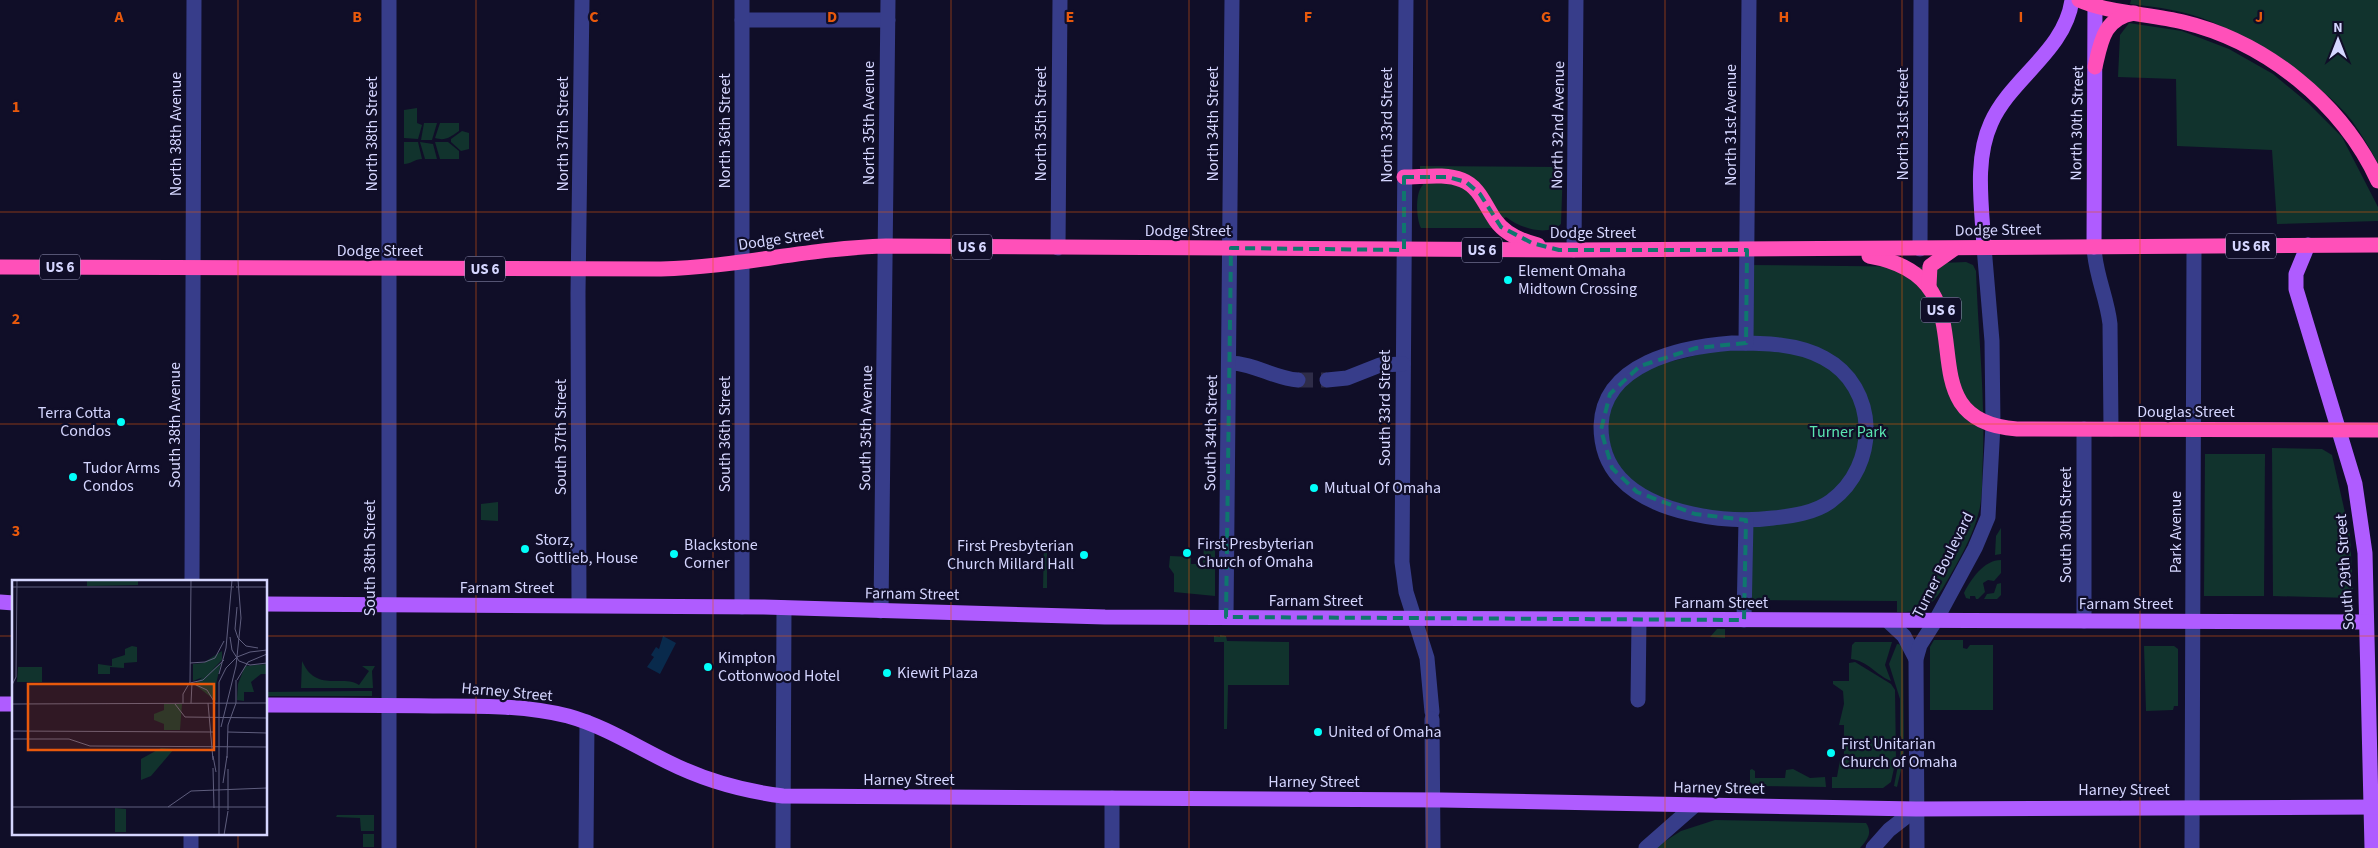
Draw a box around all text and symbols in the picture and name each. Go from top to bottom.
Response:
text: A [113,6,124,28]
text: B [352,6,362,28]
text: C [589,6,599,28]
text: D [827,6,837,28]
text: E [1066,6,1074,28]
text: F [1304,6,1312,28]
text: G [1541,6,1551,28]
text: H [1779,6,1789,28]
text: I [2019,6,2023,28]
text: J [2255,6,2263,28]
north arrow [2313,15,2363,65]
text: N [2333,18,2343,38]
street label: North 35th Avenue [858,61,880,185]
street label: North 32nd Avenue [1546,61,1570,189]
street label: North 31st Avenue [1720,64,1742,186]
street label: North 30th Street [2065,65,2089,181]
street label: North 35th Street [1030,66,1052,182]
street label: North 34th Street [1202,66,1224,182]
street label: North 33rd Street [1376,67,1398,183]
street label: North 31st Street [1892,67,1914,180]
street label: North 38th Avenue [165,72,187,196]
street label: North 36th Street [714,73,736,189]
street label: North 38th Street [361,76,383,192]
street label: North 37th Street [552,76,574,192]
text: 1 [12,96,20,118]
street label: Dodge Street [1955,218,2042,242]
street label: Dodge Street [1145,220,1232,242]
street label: Dodge Street [737,222,826,256]
street label: Dodge Street [1550,222,1637,244]
road number: US 6 [952,234,992,260]
road number: US 6R [2226,234,2276,258]
road number: US 6 [1462,238,1502,262]
street label: Dodge Street [337,240,424,262]
road number: US 6 [40,254,80,280]
road number: US 6 [465,256,505,282]
place label: Element Omaha Midtown Crossing [1518,260,1637,300]
marker: Element Omaha Midtown Crossing [1502,274,1514,286]
road number: US 6 [1921,298,1961,322]
text: 2 [12,308,20,330]
street label: South 33rd Street [1374,349,1396,466]
street label: South 38th Avenue [164,362,186,488]
street label: South 35th Avenue [854,365,878,491]
street label: South 34th Street [1199,374,1223,491]
street label: South 36th Street [714,375,736,492]
street label: South 37th Street [550,378,572,495]
street label: Douglas Street [2137,401,2235,423]
place label: Terra Cotta Condos [38,402,111,442]
marker: Terra Cotta Condos [115,416,127,428]
park label: Turner Park [1809,421,1887,443]
place label: Tudor Arms Condos [83,457,160,497]
street label: South 30th Street [2055,466,2077,583]
marker: Tudor Arms Condos [67,471,79,483]
place label: Mutual Of Omaha [1324,477,1441,499]
marker: Mutual Of Omaha [1308,482,1320,494]
street label: Park Avenue [2165,491,2187,573]
street label: South 38th Street [359,499,381,616]
street label: Turner Boulevard [1907,508,1979,622]
street label: South 29th Street [2330,513,2360,631]
text: 3 [12,520,20,542]
place label: Storz, Gottlieb, House [535,529,638,569]
place label: First Presbyterian Church of Omaha [1197,533,1314,573]
place label: Blackstone Corner [684,534,758,574]
place label: First Presbyterian Church Millard Hall [947,535,1074,575]
marker: Storz, Gottlieb, House [519,543,531,555]
marker: First Presbyterian Church of Omaha [1181,547,1193,559]
marker: Blackstone Corner [668,548,680,560]
marker: First Presbyterian Church Millard Hall [1078,549,1090,561]
street label: Farnam Street [460,577,555,599]
inset map [12,580,268,836]
street label: Farnam Street [865,582,960,606]
street label: Farnam Street [1269,590,1364,612]
street label: Farnam Street [1674,592,1769,614]
street label: Farnam Street [2079,593,2174,615]
place label: Kimpton Cottonwood Hotel [718,647,840,687]
marker: Kimpton Cottonwood Hotel [702,661,714,673]
place label: Kiewit Plaza [897,662,978,684]
marker: Kiewit Plaza [881,667,893,679]
street label: Harney Street [460,677,554,707]
place label: United of Omaha [1328,721,1441,743]
marker: United of Omaha [1312,726,1324,738]
place label: First Unitarian Church of Omaha [1841,733,1957,773]
marker: First Unitarian Church of Omaha [1825,747,1837,759]
street label: Harney Street [863,769,955,791]
street label: Harney Street [1268,771,1360,793]
street label: Harney Street [1673,776,1766,800]
street label: Harney Street [2078,779,2170,801]

